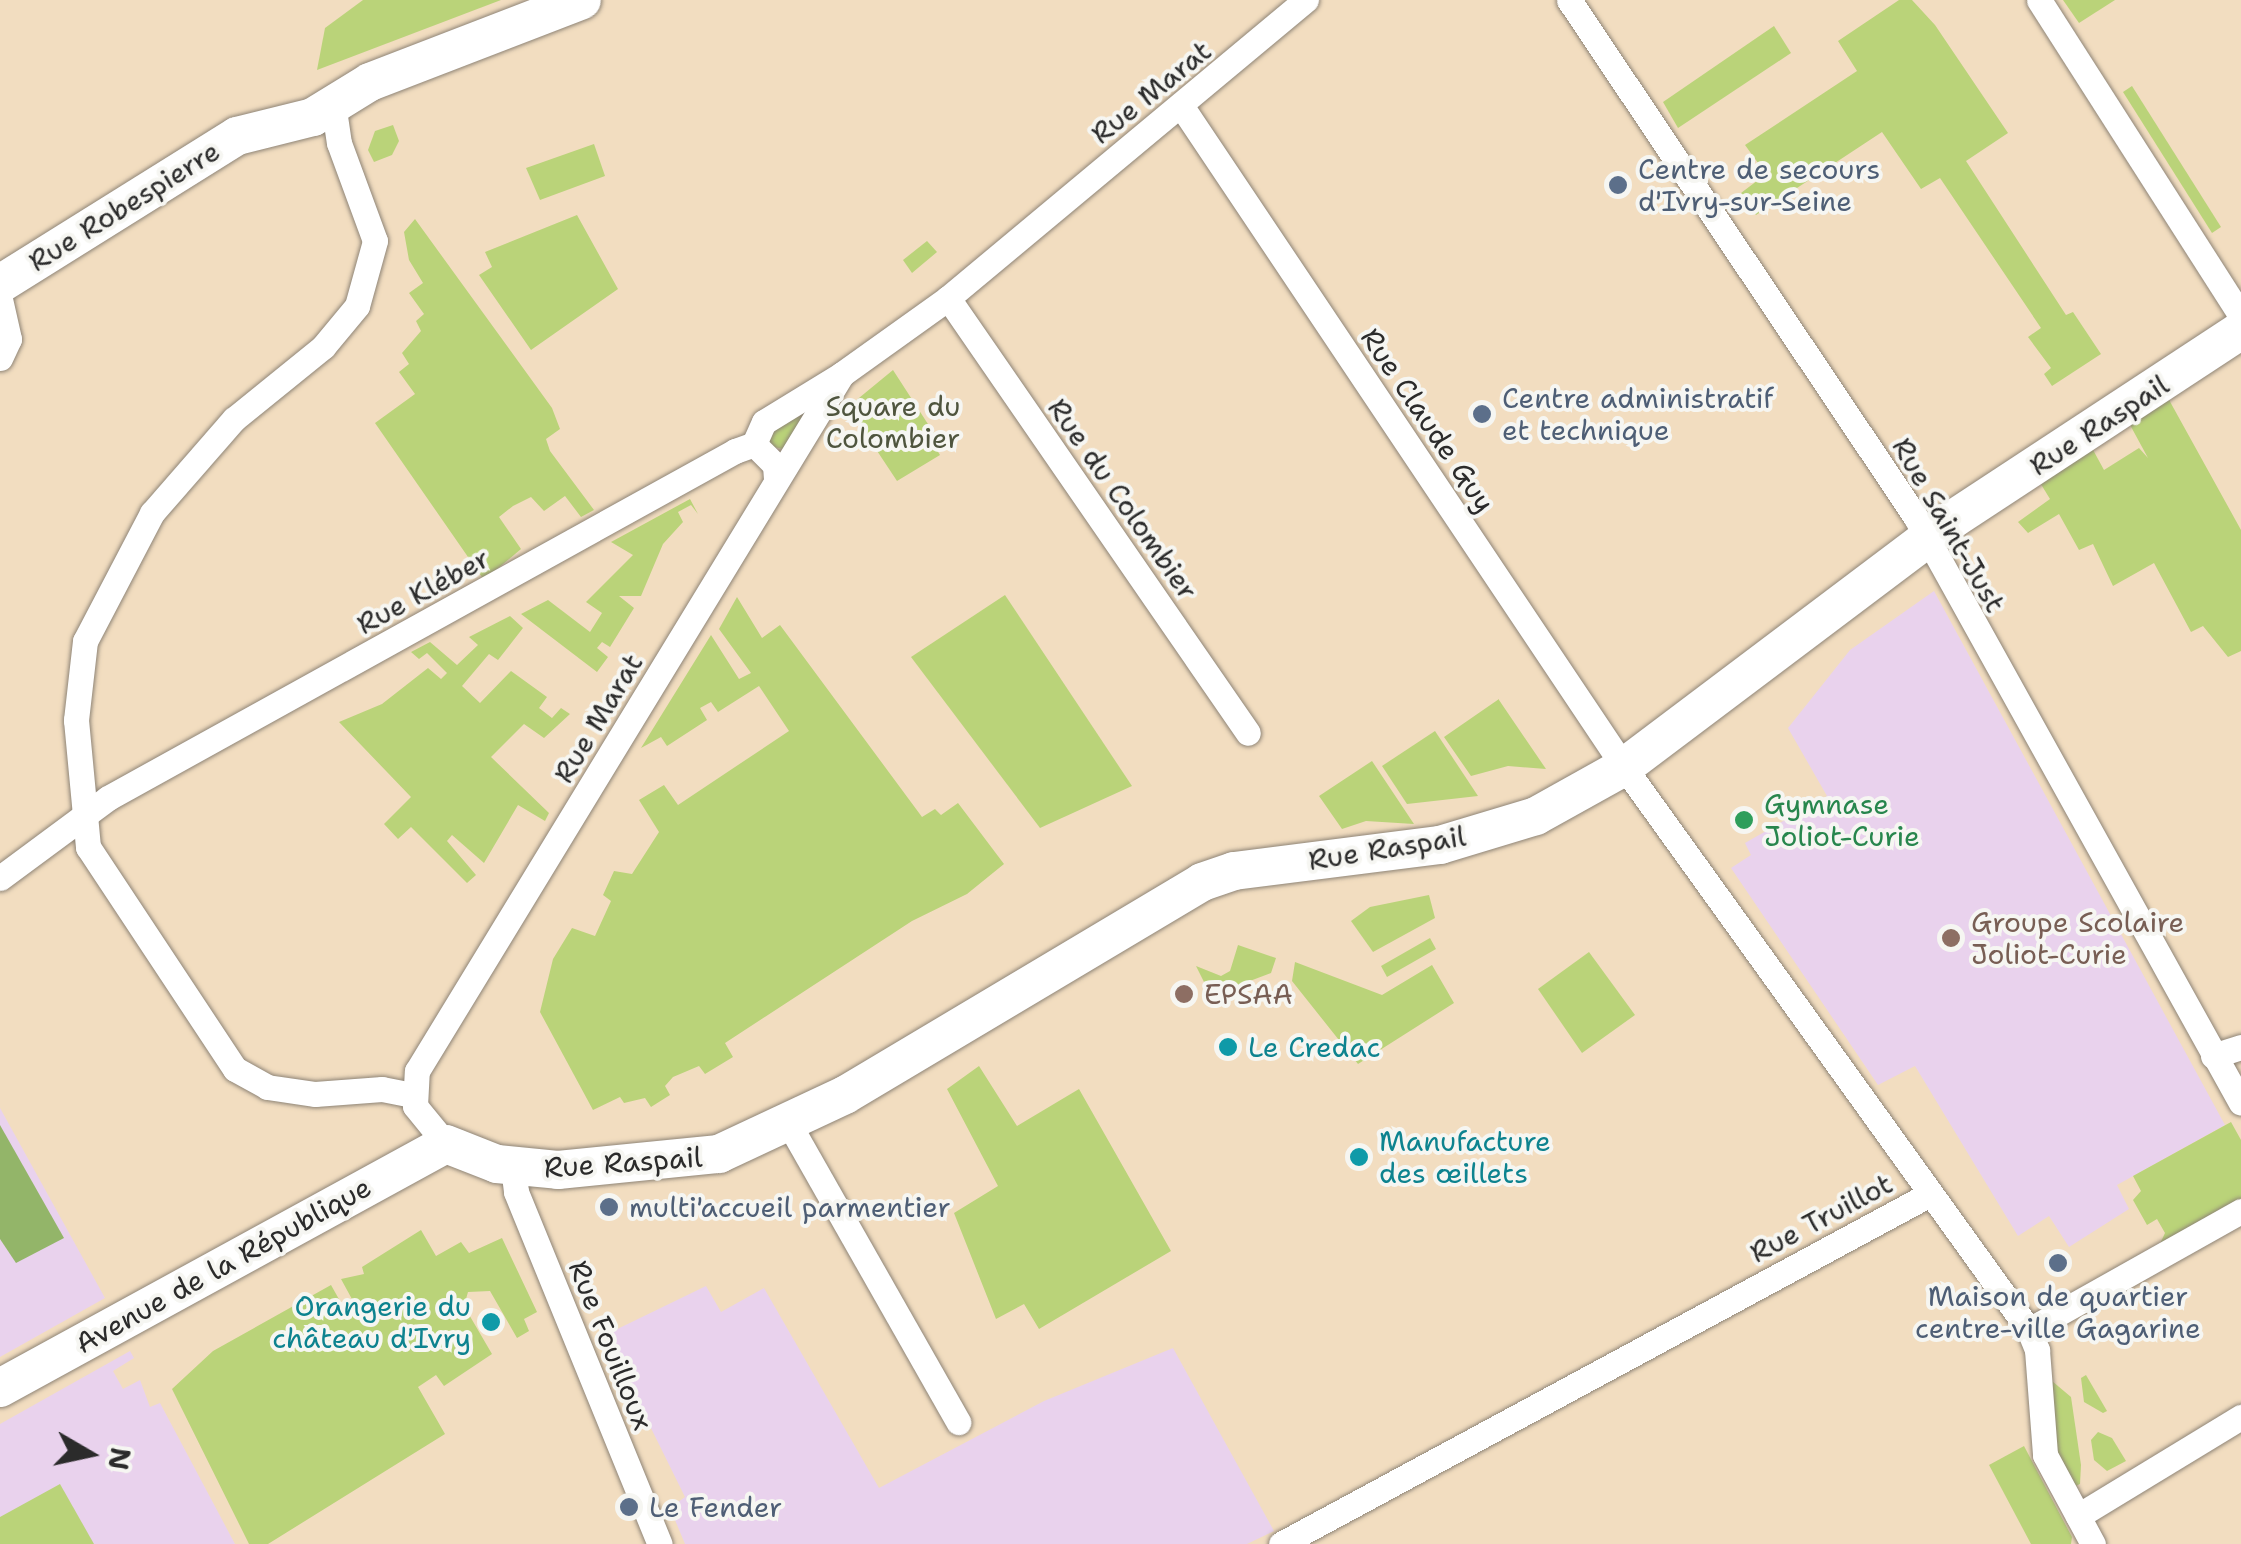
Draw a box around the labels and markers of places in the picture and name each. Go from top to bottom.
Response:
place label: Centre de secours d'Ivry-sur-Seine [1638,152,1880,218]
marker: Centre de secours d'Ivry-sur-Seine [1607,174,1629,196]
place label: Centre administratif et technique [1502,381,1774,447]
marker: Centre administratif et technique [1471,403,1493,425]
place label: Gymnase Joliot-Curie [1764,787,1920,853]
marker: Gymnase Joliot-Curie [1733,809,1755,831]
place label: Groupe Scolaire Joliot-Curie [1971,905,2184,971]
marker: Groupe Scolaire Joliot-Curie [1940,927,1962,949]
place label: EPSAA [1204,977,1293,1011]
marker: EPSAA [1173,983,1195,1005]
place label: Le Credac [1248,1030,1381,1064]
marker: Le Credac [1217,1036,1239,1058]
place label: Manufacture des œillets [1379,1124,1551,1190]
marker: Manufacture des œillets [1348,1146,1370,1168]
place label: multi'accueil parmentier [629,1190,951,1224]
marker: multi'accueil parmentier [598,1196,620,1218]
marker: Maison de quartier centre-ville Gagarine [2047,1252,2069,1274]
place label: Maison de quartier centre-ville Gagarine [1915,1279,2201,1345]
place label: Orangerie du château d'Ivry [272,1289,471,1355]
marker: Orangerie du château d'Ivry [480,1311,502,1333]
place label: Le Fender [649,1490,782,1524]
marker: Le Fender [618,1496,640,1518]

